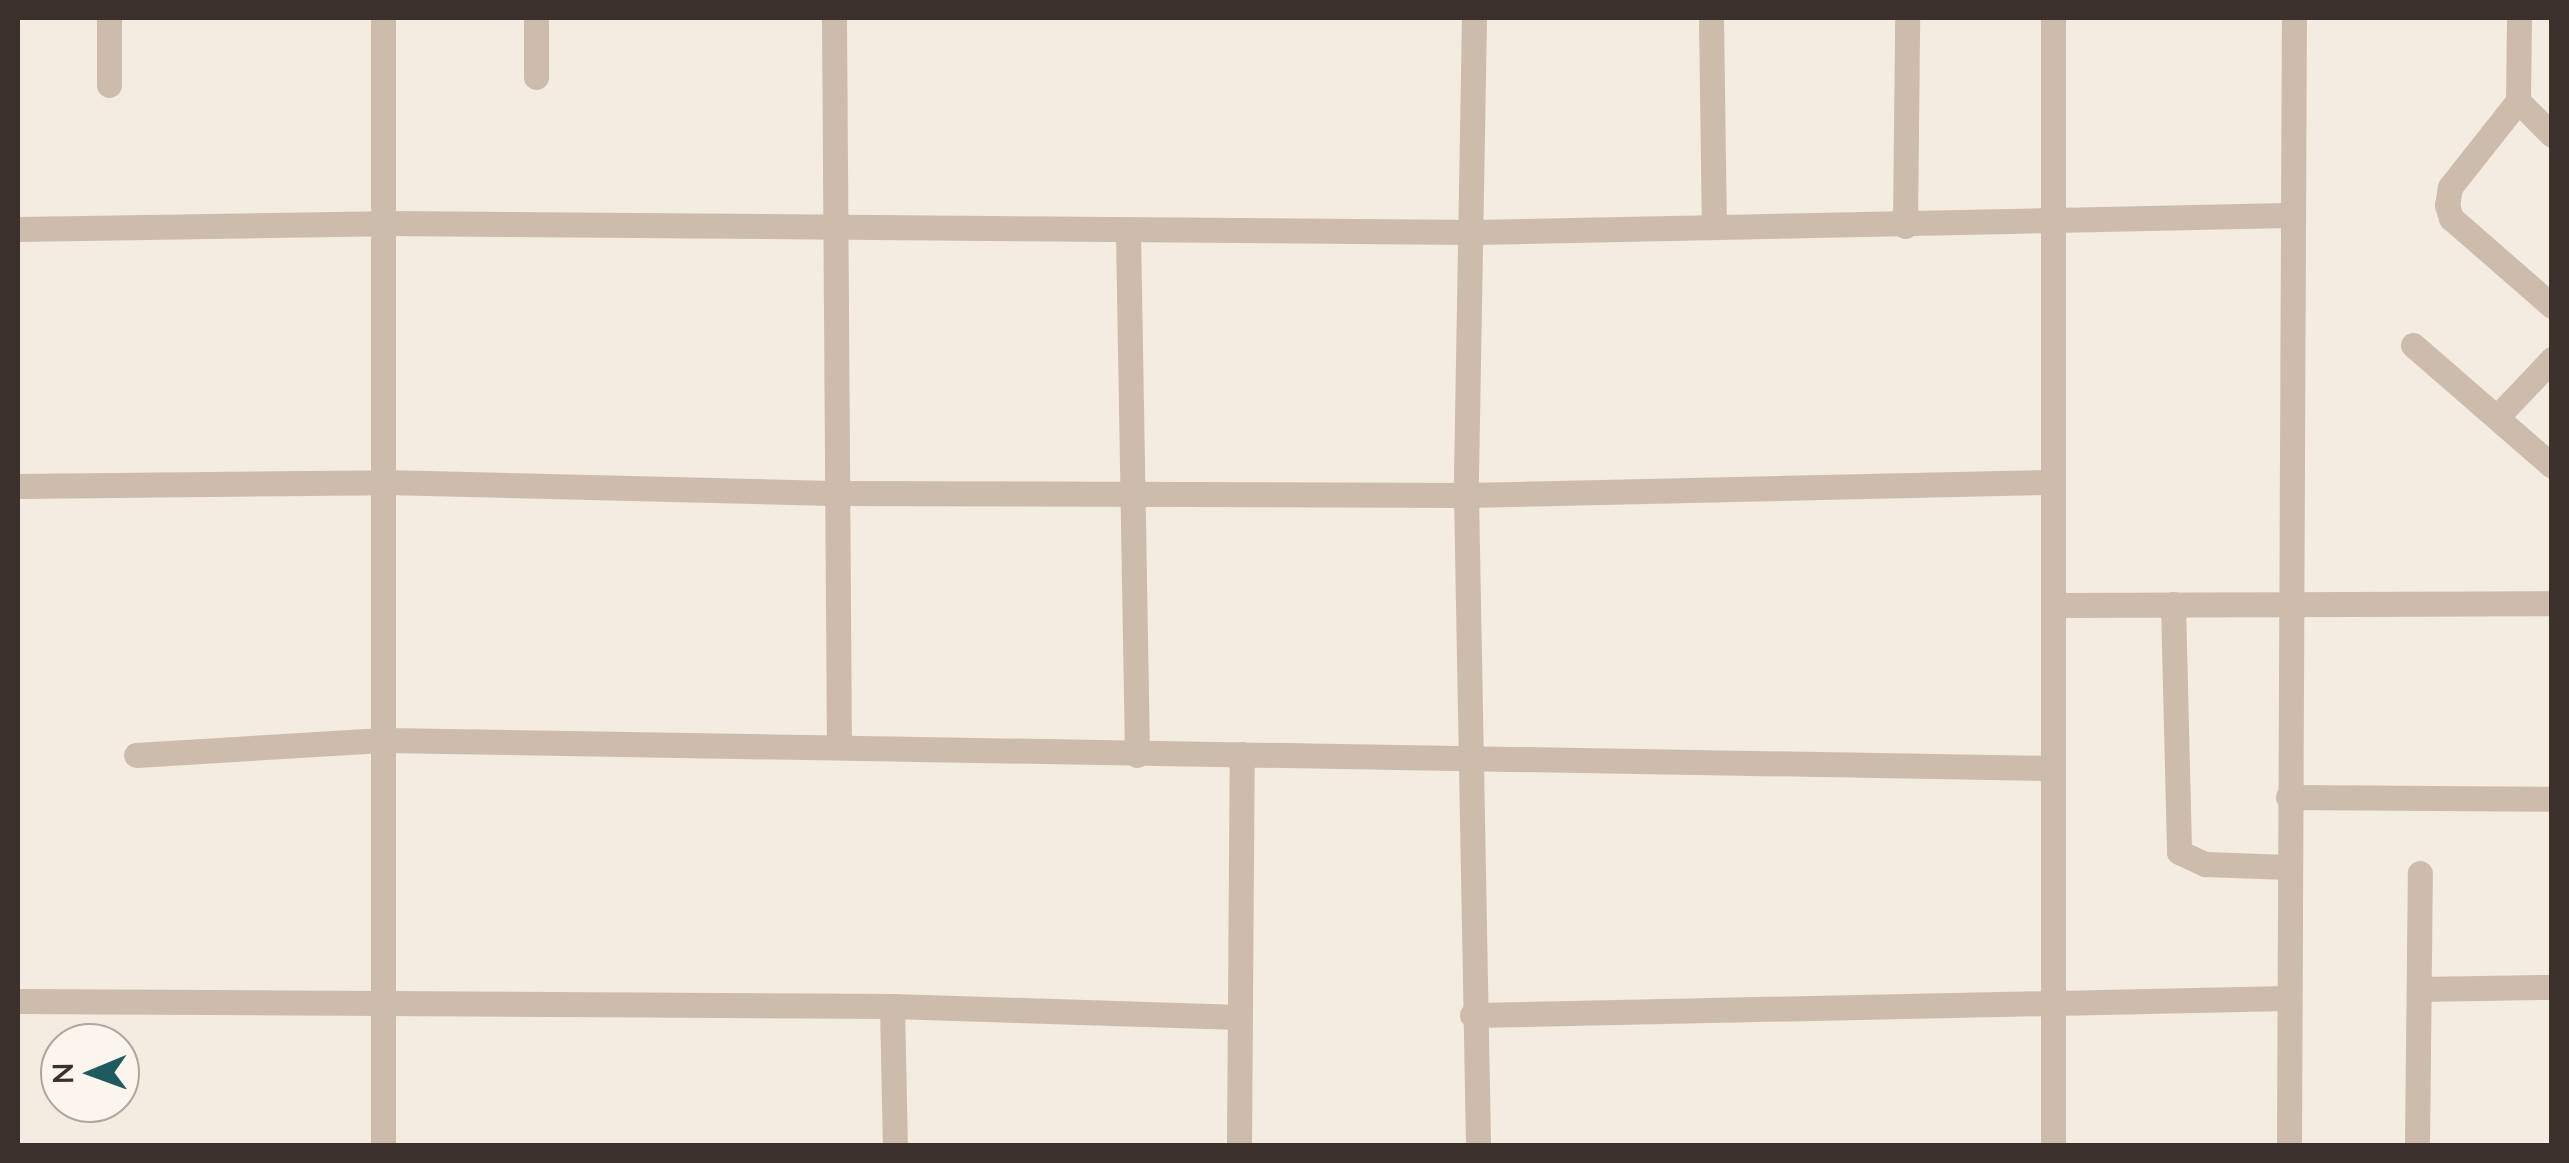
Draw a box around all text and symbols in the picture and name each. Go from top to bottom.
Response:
north arrow [40,1023,140,1123]
text: N [45,1062,79,1085]

